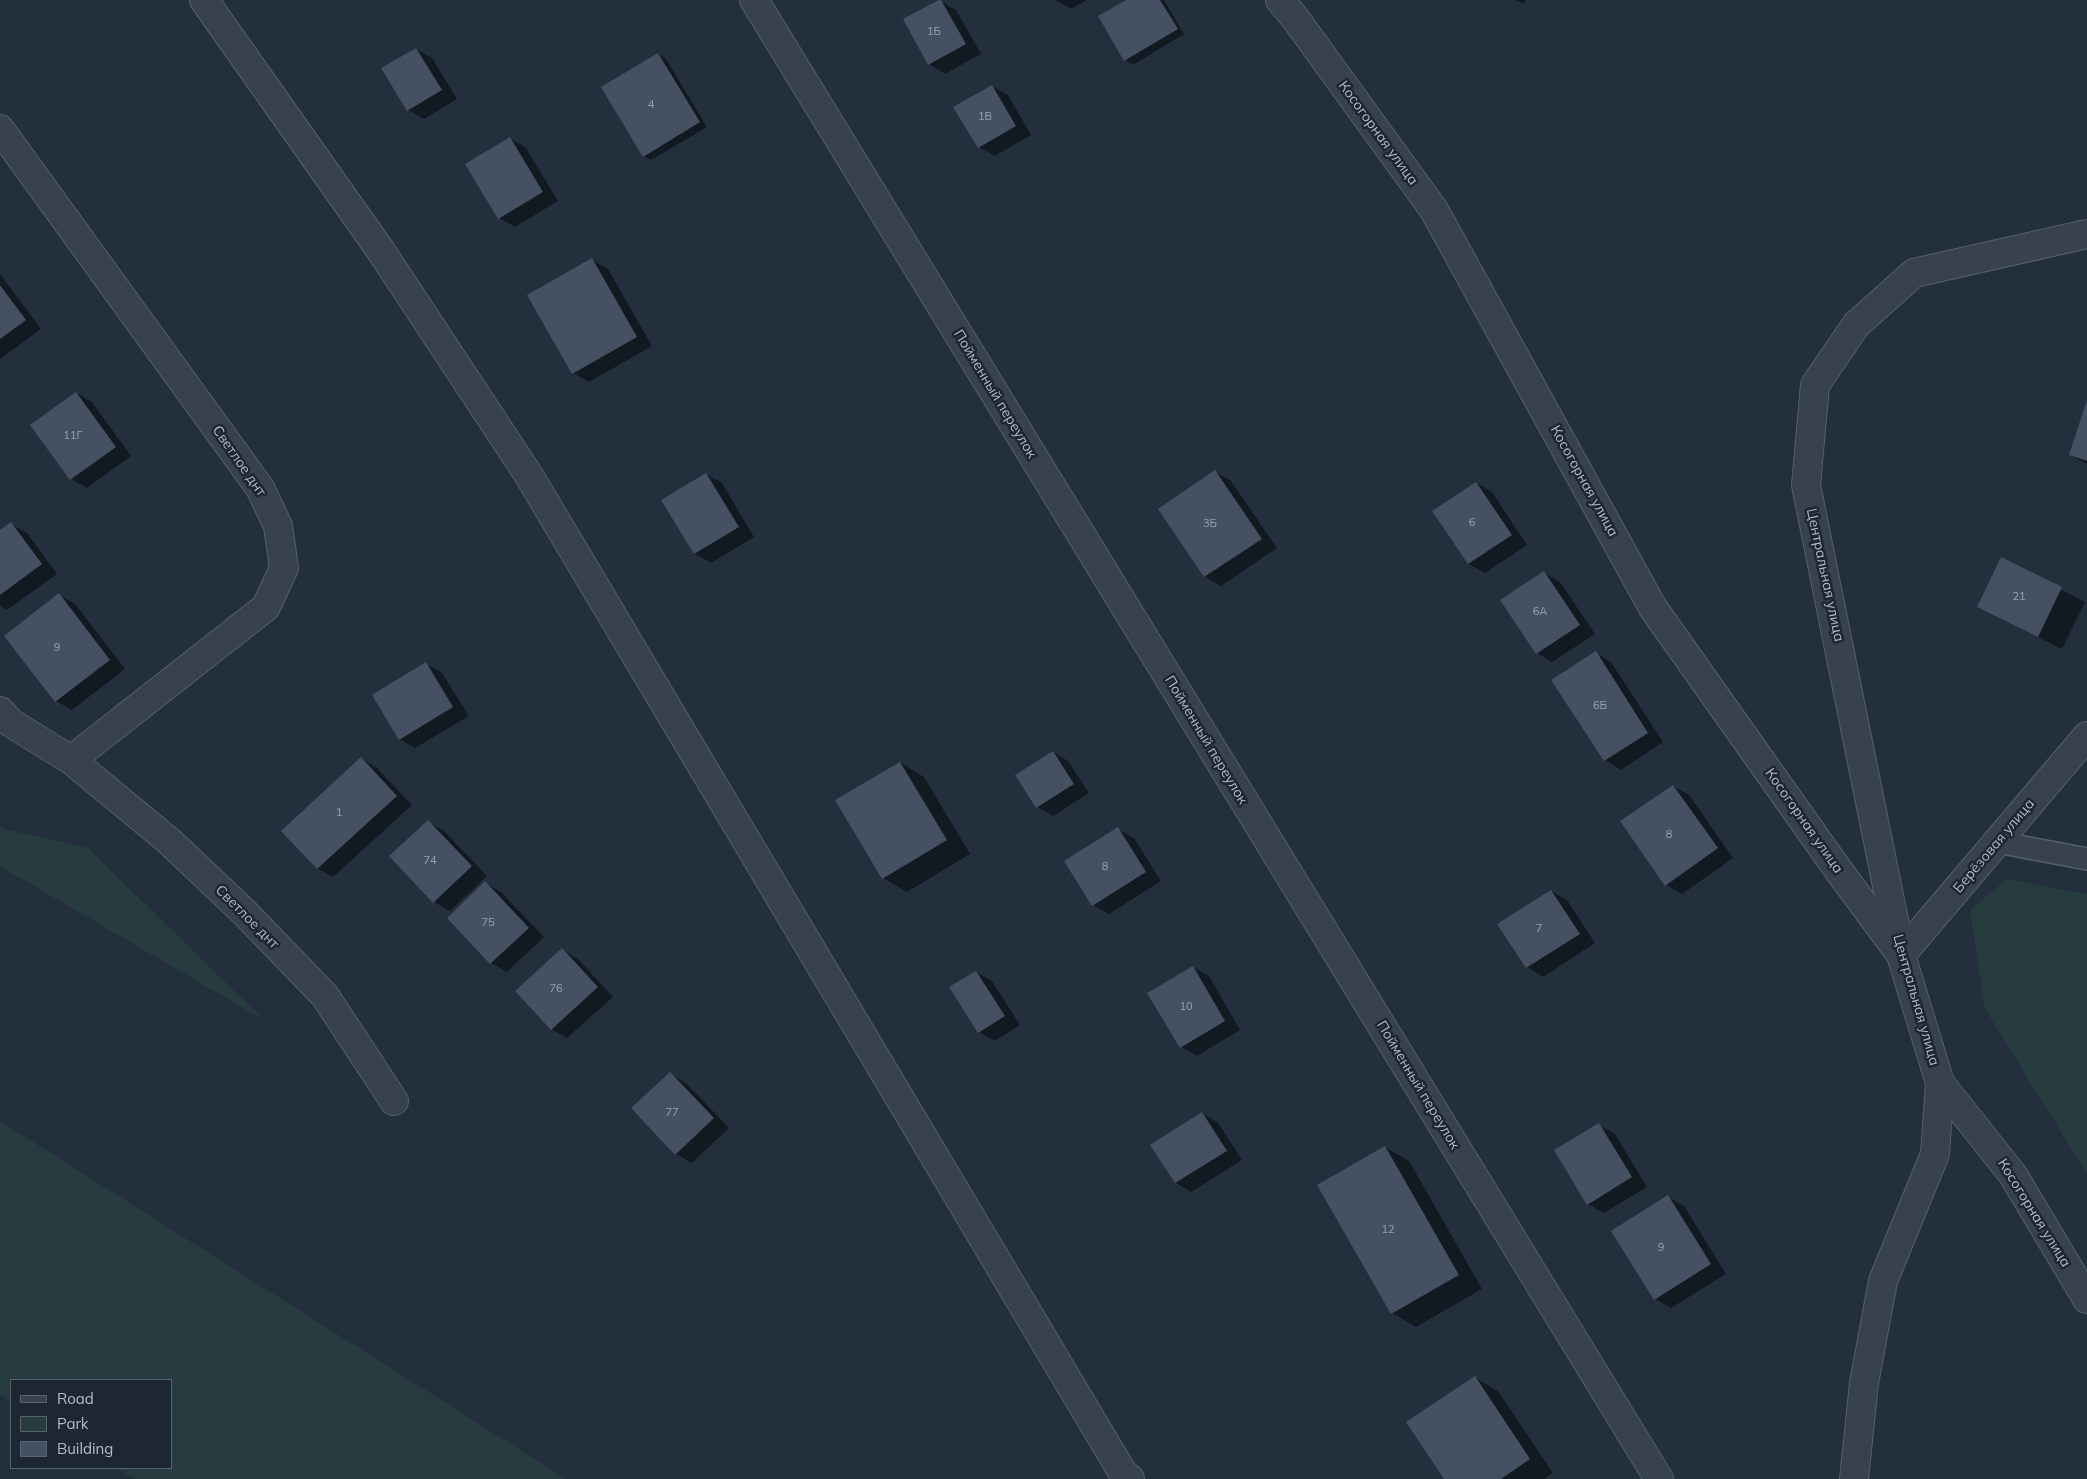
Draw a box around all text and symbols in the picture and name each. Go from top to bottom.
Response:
house number: 1Б [927,25,941,39]
street label: Косогорная улица [1335,78,1421,188]
house number: 4 [648,98,654,112]
house number: 1В [978,110,992,124]
street label: Пойменный переулок [950,327,1040,461]
street label: Светлое днт [208,422,270,500]
street label: Косогорная улица [1546,423,1622,539]
house number: 11Г [63,429,83,443]
street label: Центральная улица [1803,507,1847,643]
house number: 6 [1469,516,1475,530]
house number: 3Б [1203,517,1217,531]
house number: 21 [2012,590,2026,604]
house number: 6А [1533,605,1547,619]
house number: 9 [54,641,60,655]
street label: Пойменный переулок [1161,673,1251,807]
house number: 6Б [1593,699,1607,713]
street label: Косогорная улица [1761,765,1847,877]
street label: Берёзовая улица [1950,796,2038,896]
house number: 1 [336,806,342,820]
house number: 8 [1666,828,1672,842]
house number: 74 [423,854,437,868]
house number: 8 [1102,860,1108,874]
street label: Светлое днт [212,882,282,952]
house number: 75 [481,916,495,930]
house number: 7 [1536,922,1542,936]
street label: Центральная улица [1889,932,1943,1068]
house number: 76 [549,982,563,996]
house number: 10 [1179,1000,1193,1014]
street label: Пойменный переулок [1373,1018,1463,1152]
house number: 77 [665,1106,679,1120]
street label: Косогорная улица [1994,1156,2074,1270]
house number: 12 [1381,1223,1395,1237]
house number: 9 [1658,1241,1664,1255]
legend [10,1379,172,1469]
text: Road [57,1389,94,1408]
text: Park [57,1414,89,1433]
text: Building [57,1439,113,1458]

